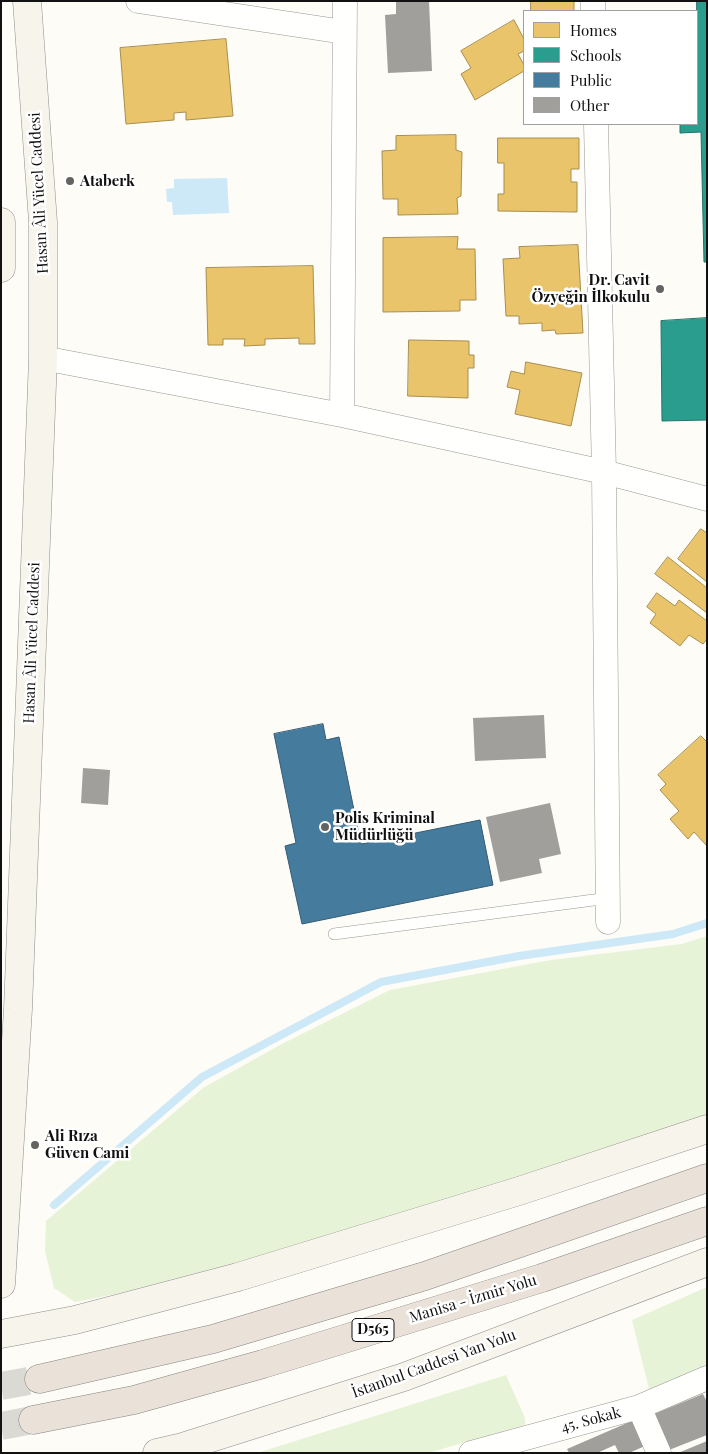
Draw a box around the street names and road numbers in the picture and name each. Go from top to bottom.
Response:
street label: Hasan Âli Yücel Caddesi [26,112,52,274]
street label: Hasan Âli Yücel Caddesi [20,562,44,724]
street label: Manisa - İzmir Yolu [407,1271,539,1327]
road number: D565 [352,1318,394,1342]
street label: İstanbul Caddesi Yan Yolu [350,1326,518,1402]
street label: 45. Sokak [559,1403,623,1437]

